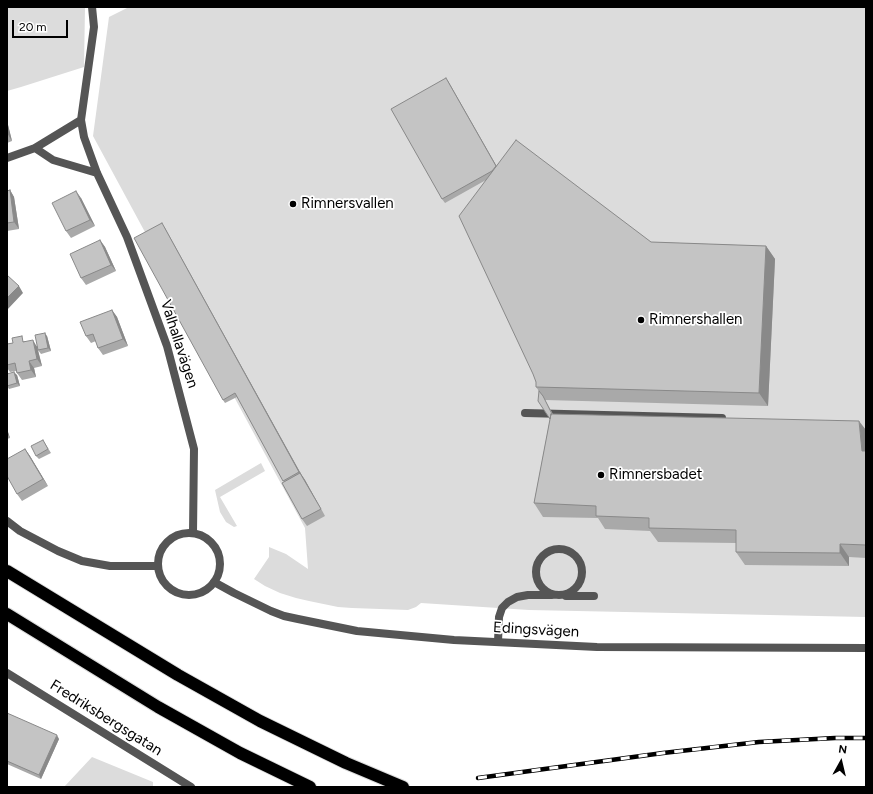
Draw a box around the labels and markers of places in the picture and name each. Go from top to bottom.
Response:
place label: Rimnersvallen [301,195,394,213]
marker: Rimnersvallen [288,199,298,209]
place label: Rimnershallen [649,311,742,329]
marker: Rimnershallen [636,315,646,325]
place label: Rimnersbadet [609,466,702,484]
marker: Rimnersbadet [596,470,606,480]

